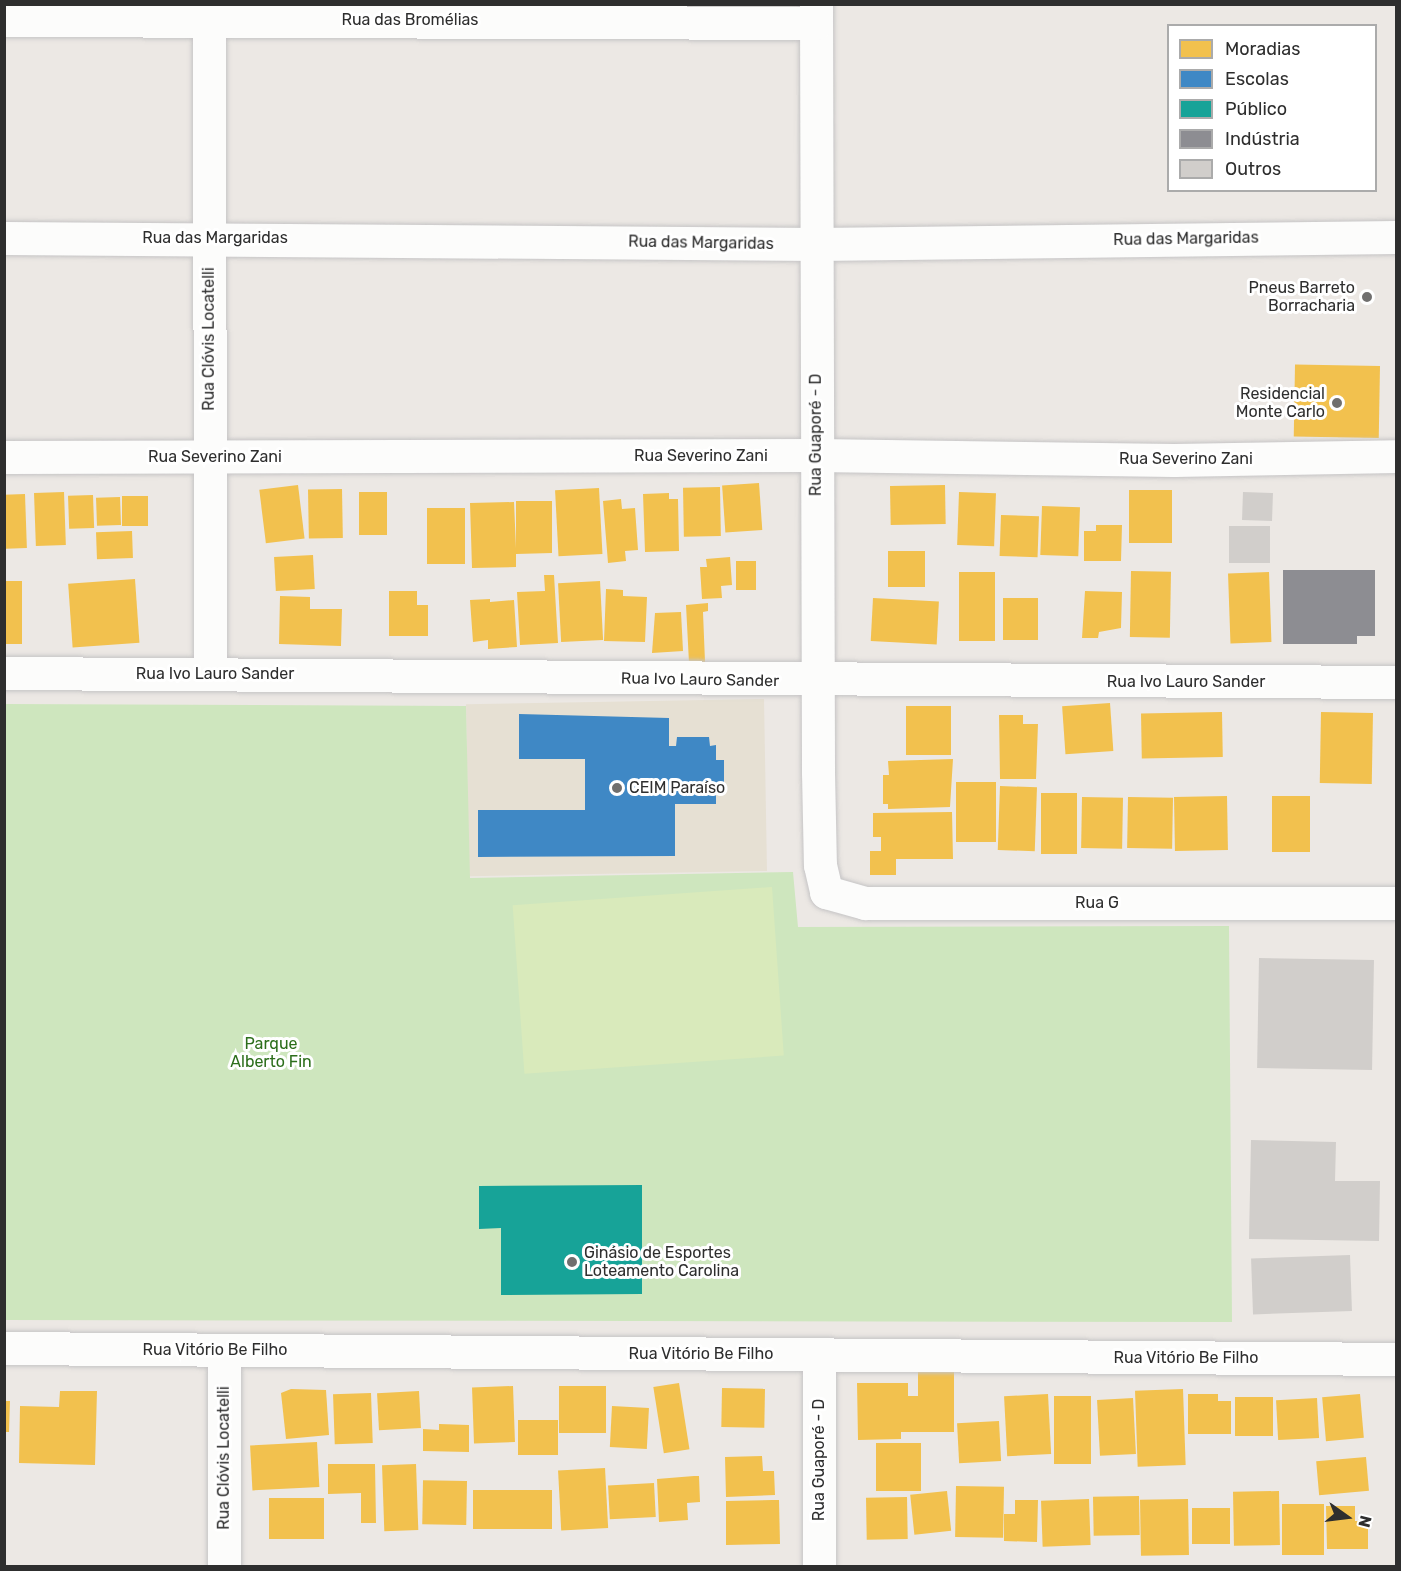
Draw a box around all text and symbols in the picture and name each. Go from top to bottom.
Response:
street label: Rua das Bromélias [341,10,479,30]
legend [1167,24,1377,192]
text: Moradias [1225,38,1300,60]
text: Escolas [1225,68,1289,90]
text: Público [1225,98,1287,120]
text: Indústria [1225,128,1300,150]
text: Outros [1225,158,1281,180]
street label: Rua das Margaridas [142,228,288,248]
street label: Rua das Margaridas [1113,228,1259,250]
street label: Rua das Margaridas [628,232,774,254]
street label: Rua Clóvis Locatelli [199,267,219,411]
place label: Pneus Barreto Borracharia [1248,278,1355,316]
marker: Pneus Barreto Borracharia [1360,290,1374,304]
street label: Rua Guaporé - D [806,374,826,496]
place label: Residencial Monte Carlo [1236,384,1325,422]
marker: Residencial Monte Carlo [1330,396,1344,410]
street label: Rua Severino Zani [634,446,768,466]
street label: Rua Severino Zani [148,447,282,467]
street label: Rua Severino Zani [1119,449,1253,469]
street label: Rua Ivo Lauro Sander [136,664,294,684]
street label: Rua Ivo Lauro Sander [621,669,779,691]
street label: Rua Ivo Lauro Sander [1107,672,1265,692]
place label: CEIM Paraíso [629,778,725,798]
marker: CEIM Paraíso [610,781,624,795]
street label: Rua G [1075,893,1119,913]
park label: Parque Alberto Fin [230,1034,312,1072]
place label: Ginásio de Esportes Loteamento Carolina [584,1243,739,1281]
marker: Ginásio de Esportes Loteamento Carolina [565,1255,579,1269]
street label: Rua Vitório Be Filho [142,1340,288,1360]
street label: Rua Vitório Be Filho [628,1344,774,1364]
street label: Rua Vitório Be Filho [1113,1348,1259,1368]
street label: Rua Clóvis Locatelli [214,1386,234,1530]
street label: Rua Guaporé - D [809,1399,829,1521]
north arrow [1317,1487,1377,1547]
text: N [1354,1514,1376,1529]

